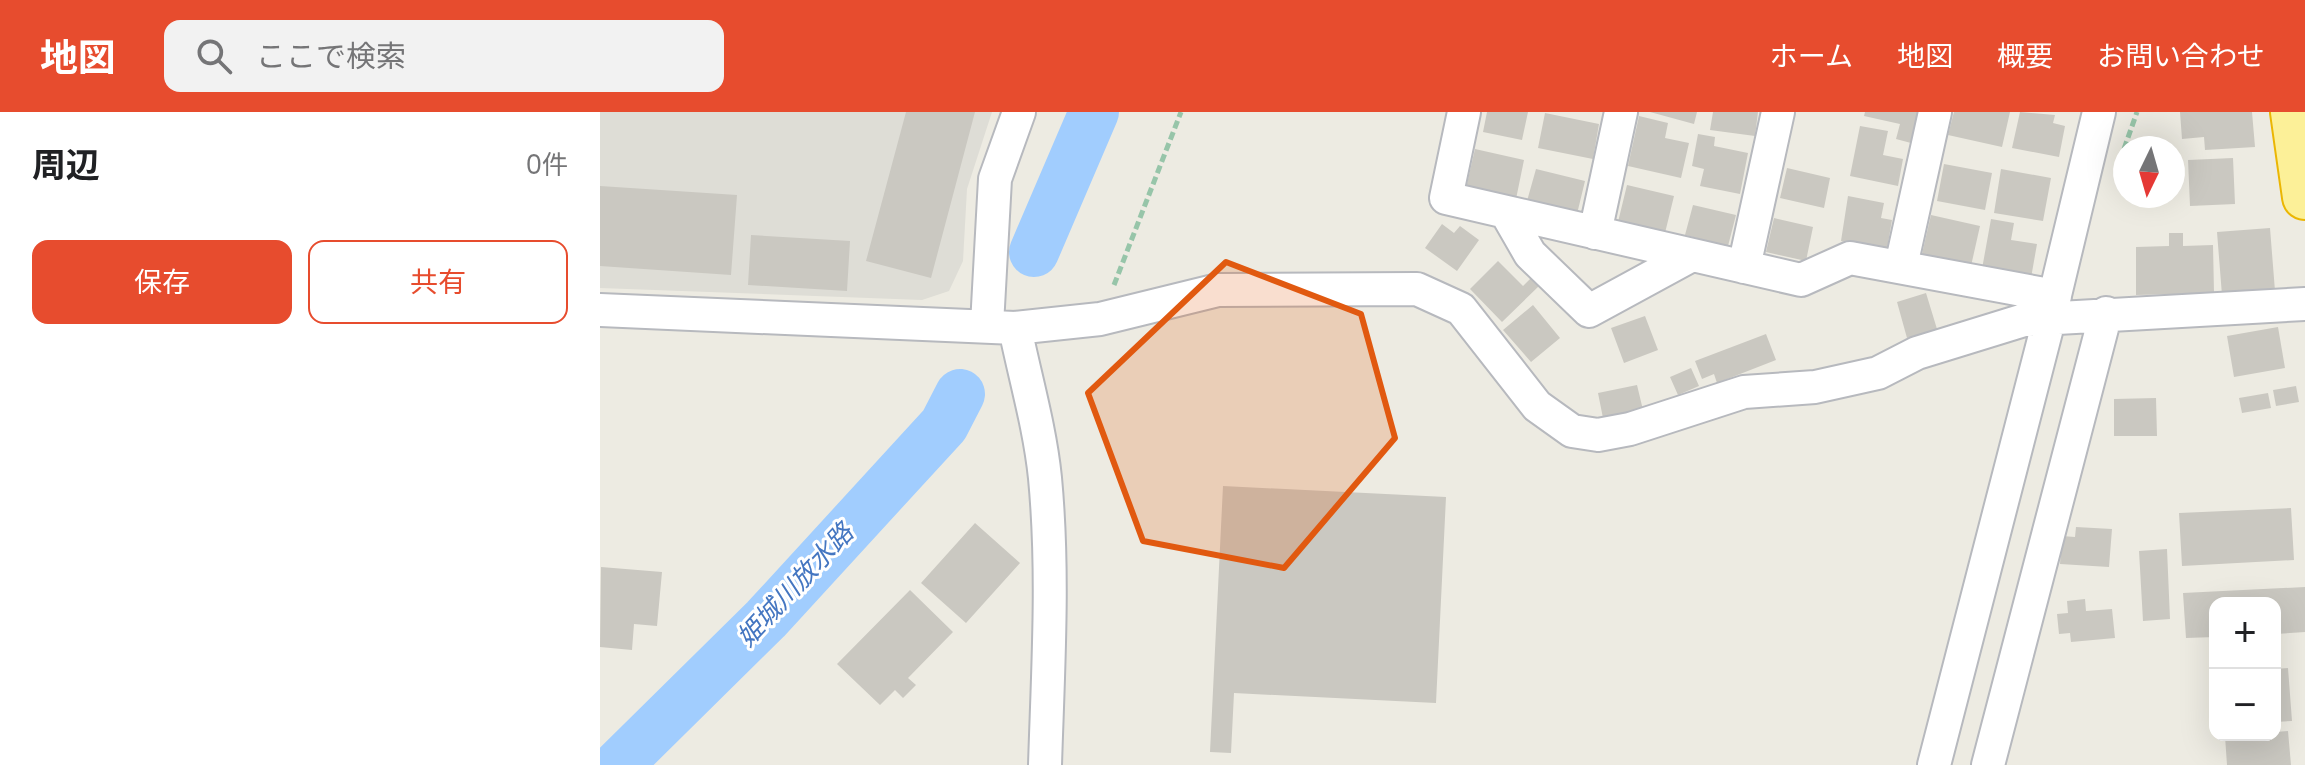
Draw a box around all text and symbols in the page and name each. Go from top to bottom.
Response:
search box [164,20,724,92]
text: 地図 [40,31,116,84]
icon: search [192,34,236,78]
text: ここで検索 [256,35,406,78]
text: ホーム [1770,37,1853,76]
text: 地図 [1897,37,1953,76]
text: 概要 [1997,37,2053,76]
text: お問い合わせ [2097,37,2265,76]
north arrow [2113,136,2185,208]
text: 周辺 [32,141,100,189]
text: 0件 [526,147,568,183]
button: 保存 [32,240,292,324]
button: 共有 [308,240,568,324]
water label: 姫城川放水路 [729,514,863,654]
map controls [2209,597,2281,741]
button: + [2209,597,2281,669]
button: − [2209,669,2281,741]

